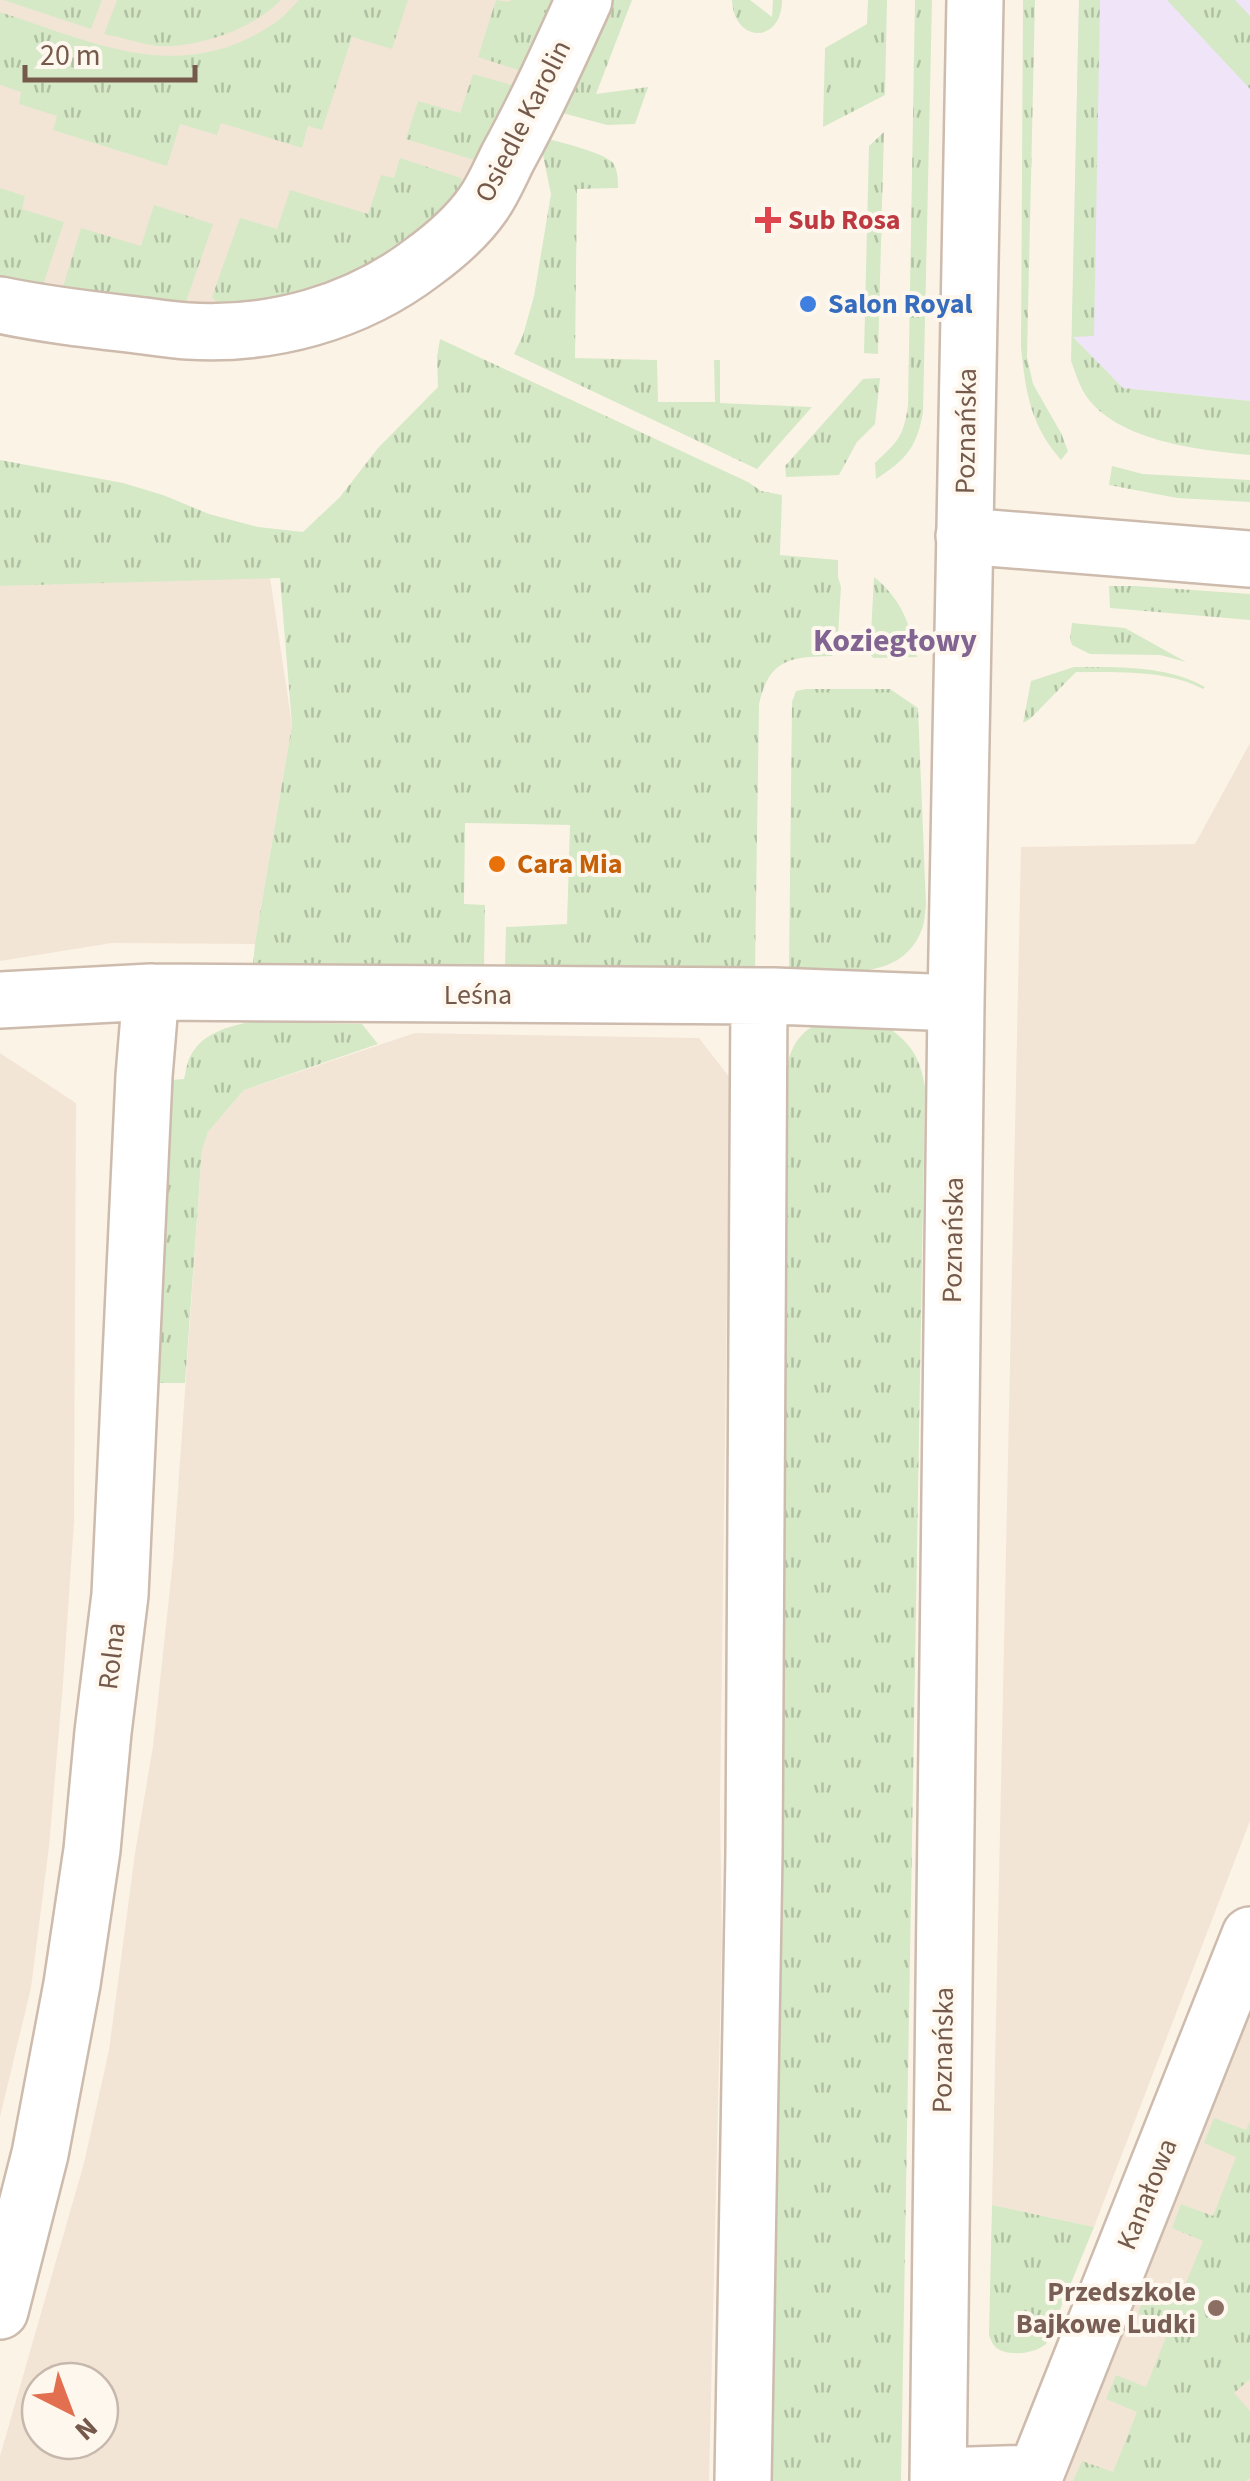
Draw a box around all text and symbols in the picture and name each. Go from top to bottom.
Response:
scale bar [25,20,195,82]
street label: Osiedle Karolin [465,33,581,209]
text: 20 m [40,34,101,77]
place label: Sub Rosa [788,200,901,240]
marker: Sub Rosa [757,209,779,231]
place label: Salon Royal [828,284,972,324]
marker: Salon Royal [797,293,819,315]
street label: Poznańska [945,368,987,494]
district label: Koziegłowy [813,618,977,664]
place label: Cara Mia [517,844,623,884]
marker: Cara Mia [486,853,508,875]
street label: Leśna [444,975,512,1015]
street label: Poznańska [932,1177,974,1303]
street label: Rolna [88,1620,136,1692]
street label: Poznańska [922,1987,964,2113]
street label: Kanałowa [1107,2132,1187,2256]
place label: Przedszkole Bajkowe Ludki [1016,2272,1196,2344]
marker: Przedszkole Bajkowe Ludki [1205,2297,1227,2319]
north arrow [20,2361,120,2461]
text: N [66,2408,106,2450]

